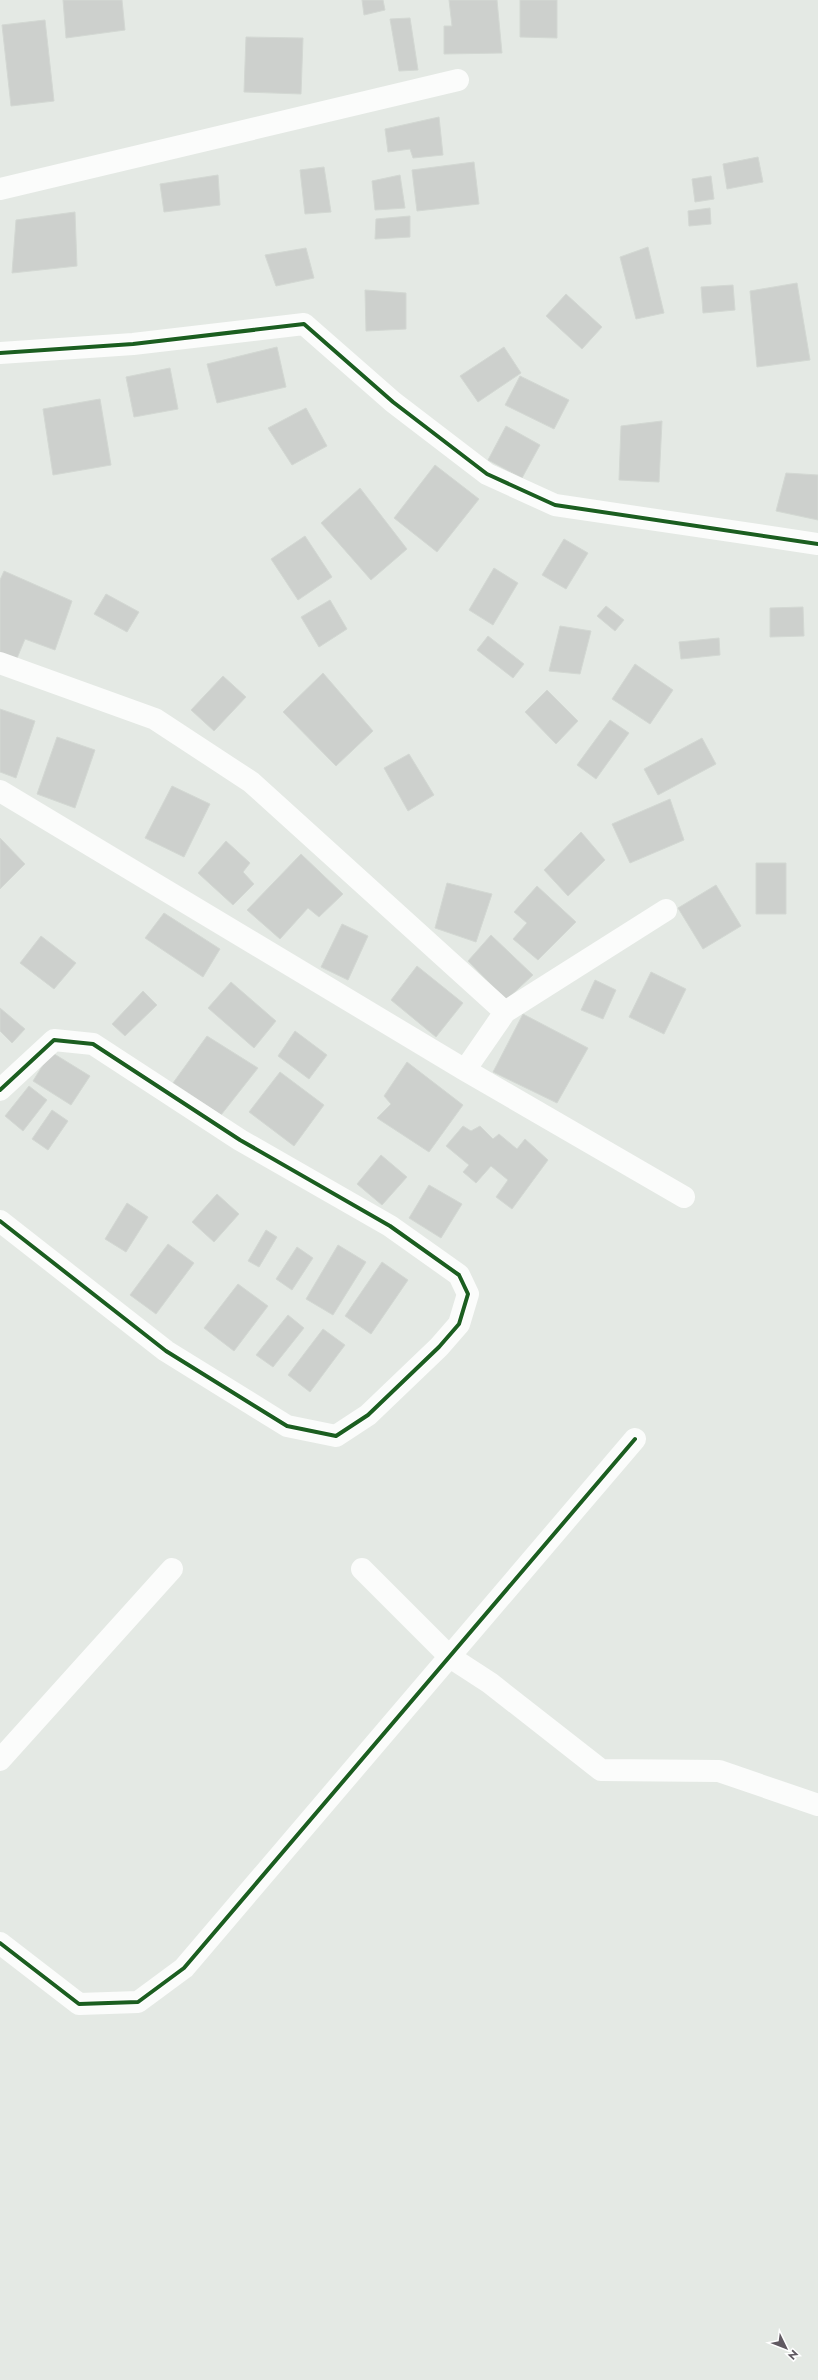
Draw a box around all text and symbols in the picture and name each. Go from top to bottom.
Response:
north arrow [766,2328,806,2368]
text: N [784,2346,802,2363]

